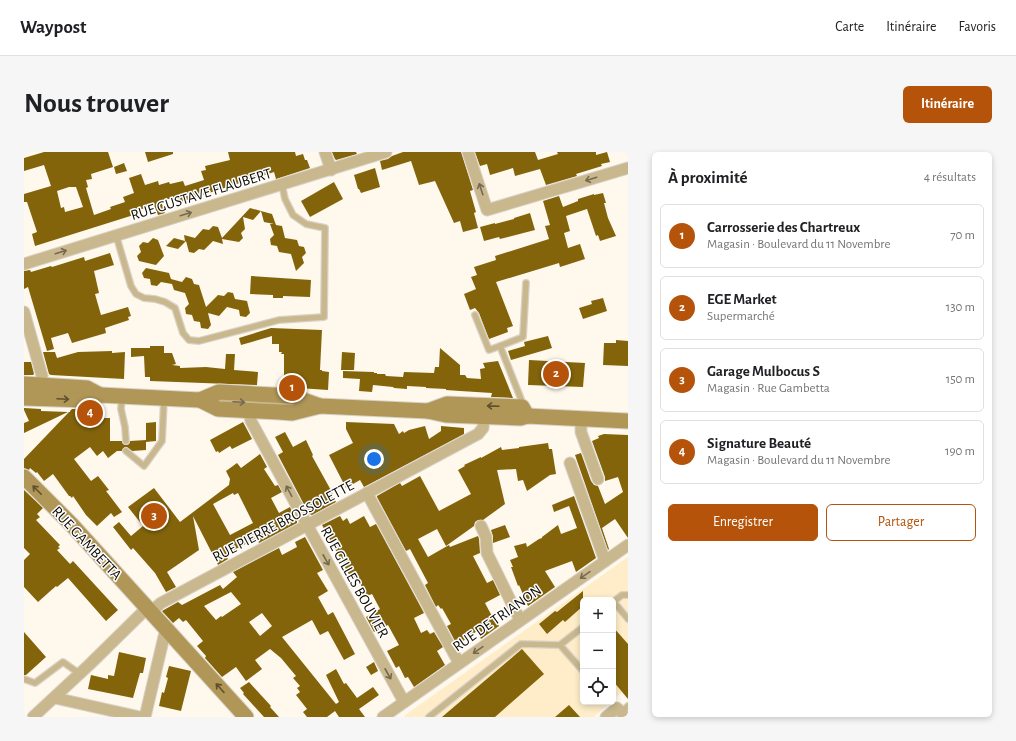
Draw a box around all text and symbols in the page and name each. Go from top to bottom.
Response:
text: Waypost [20,18,87,37]
text: Carte [835,20,864,34]
text: Itinéraire [886,20,936,34]
text: Favoris [958,20,996,34]
button: Itinéraire [903,86,992,123]
text: Nous trouver [24,90,169,118]
street label: RUE GUSTAVE FLAUBERT [129,166,274,223]
text: À proximité [668,169,748,186]
text: 4 résultats [924,171,976,184]
one-way arrow [584,176,597,183]
one-way arrow [476,184,484,196]
one-way arrow [179,210,192,217]
text: Carrosserie des Chartreux [707,220,860,235]
text: 1 [680,229,684,242]
text: 70 m [950,229,975,242]
text: Magasin · Boulevard du 11 Novembre [707,238,890,251]
one-way arrow [55,248,68,255]
text: EGE Market [707,292,777,307]
text: 2 [679,301,685,314]
text: 130 m [946,301,975,314]
text: Supermarché [707,310,775,323]
pin: 2 [543,359,569,389]
text: Garage Mulbocus S [707,364,820,379]
pin: 1 [279,373,305,403]
text: 3 [679,373,685,386]
text: 150 m [946,373,975,386]
text: Magasin · Rue Gambetta [707,382,830,395]
one-way arrow [56,396,69,403]
pin: 4 [77,398,103,428]
one-way arrow [232,398,245,405]
one-way arrow [487,402,500,409]
text: Signature Beauté [707,436,811,451]
text: 4 [679,445,685,458]
text: 190 m [945,445,975,458]
your location [364,449,384,469]
text: Magasin · Boulevard du 11 Novembre [707,454,890,467]
street label: RUE PIERRE BROSSOLETTE [210,478,356,565]
one-way arrow [32,485,42,495]
one-way arrow [284,485,292,497]
pin: 3 [141,501,167,531]
street label: RUE GAMBETTA [49,504,125,583]
button: Enregistrer [668,504,818,541]
button: Partager [826,504,976,541]
street label: RUE GILLES BOUVIER [318,524,391,640]
one-way arrow [322,554,330,566]
one-way arrow [579,571,590,579]
street label: RUE DE TRIANON [450,582,544,655]
map controls [580,597,616,705]
button: + [580,597,616,633]
button: − [580,633,616,669]
one-way arrow [473,646,484,654]
one-way arrow [385,668,393,680]
button: locate [580,669,616,705]
one-way arrow [216,683,225,693]

